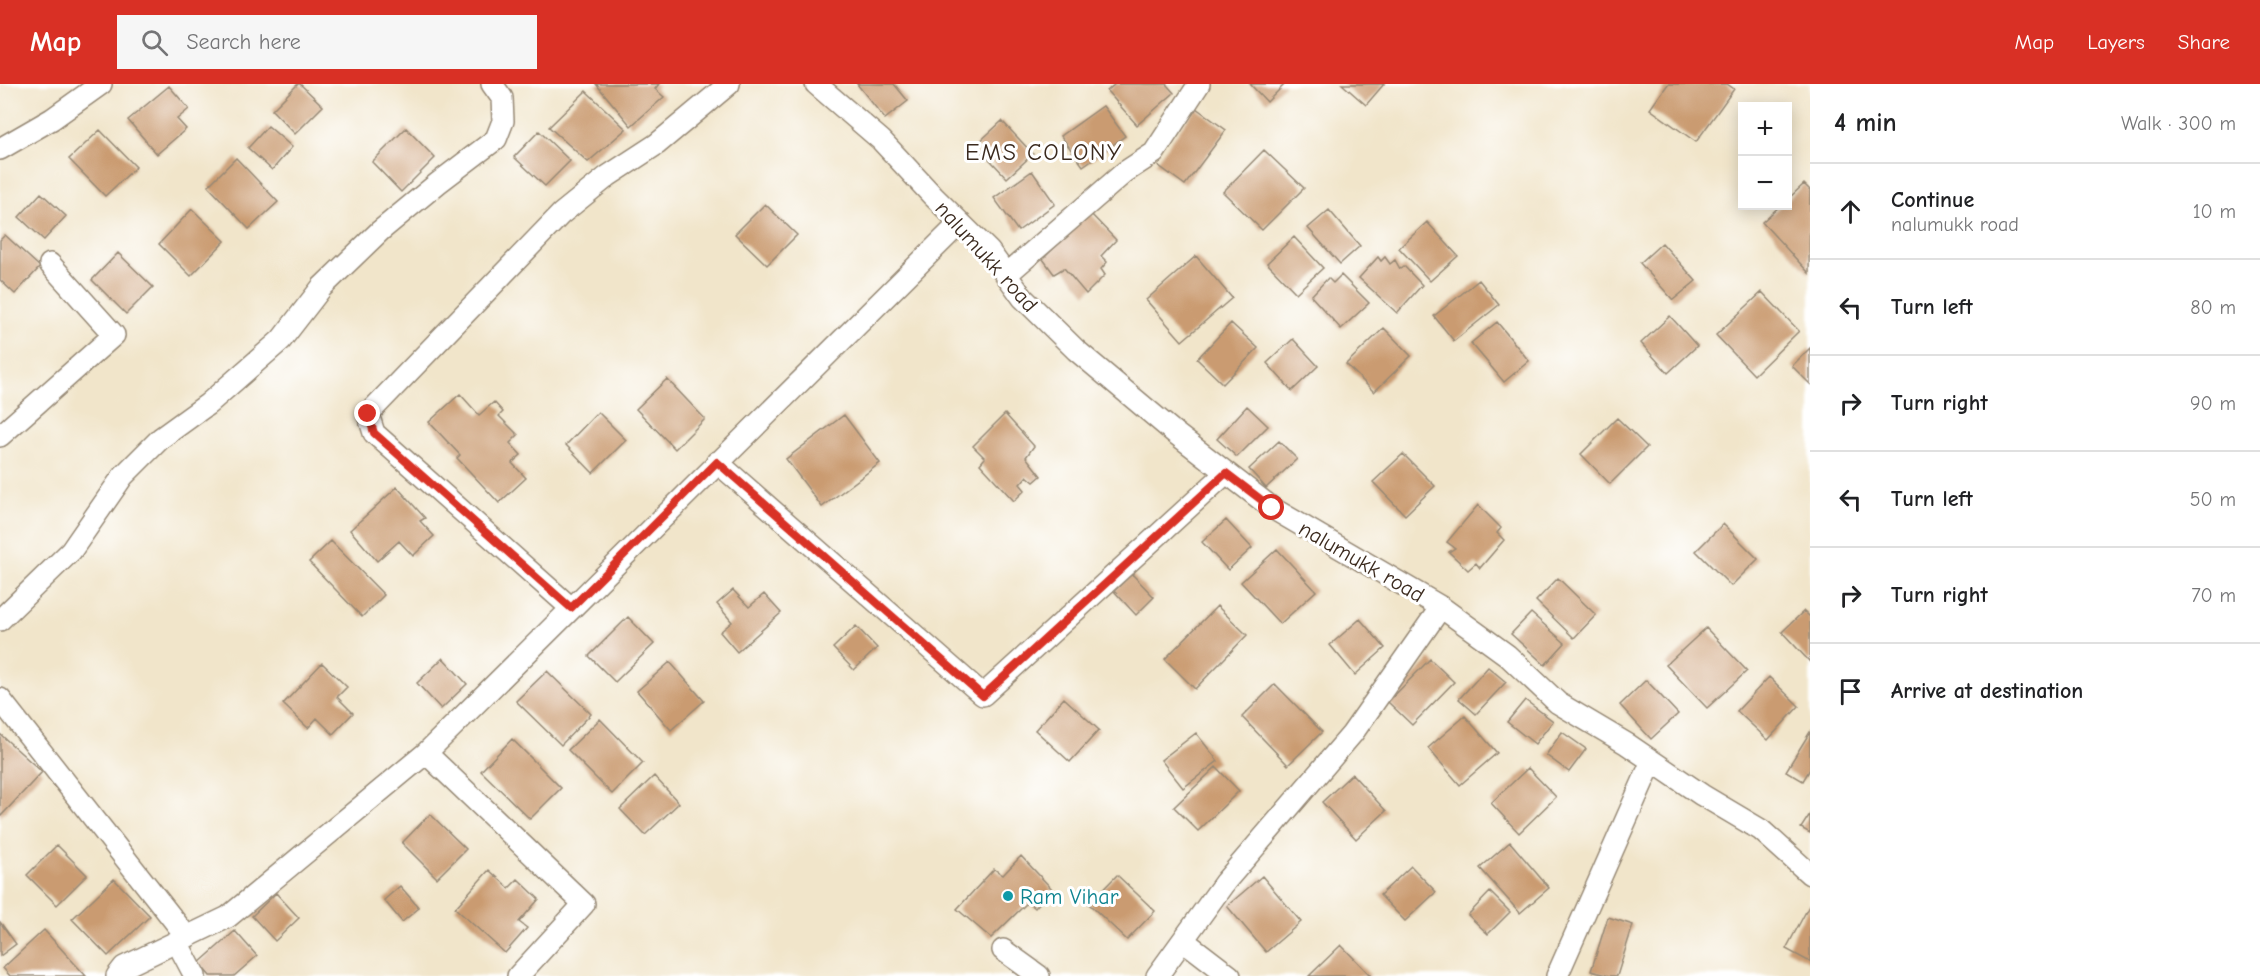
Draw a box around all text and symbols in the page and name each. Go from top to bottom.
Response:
search box [117,15,537,69]
text: Map [30,26,81,58]
icon: search [138,26,171,59]
text: Search here [186,29,301,55]
text: Map [2015,30,2054,54]
text: Layers [2087,30,2145,54]
text: Share [2178,30,2230,54]
map controls [1738,102,1792,210]
button: + [1738,102,1792,156]
text: 4 min [1834,108,1897,138]
text: Walk · 300 m [2121,112,2236,135]
district label: EMS COLONY [965,138,1123,166]
button: − [1738,156,1792,210]
text: Continue [1891,187,1974,213]
icon: ahead [1834,195,1867,228]
street label: nalumukk road [930,196,1043,318]
text: 10 m [2193,200,2236,223]
text: nalumukk road [1891,213,2019,236]
icon: left [1834,291,1867,324]
text: Turn left [1891,294,1973,320]
text: 80 m [2190,296,2236,319]
icon: right [1834,387,1867,420]
text: Turn right [1891,390,1988,416]
text: 90 m [2190,392,2236,415]
route end [354,400,380,426]
icon: left [1834,483,1867,516]
text: Turn left [1891,486,1973,512]
text: 50 m [2190,488,2236,511]
route start [1258,494,1284,520]
street label: nalumukk road [1294,515,1429,608]
icon: right [1834,579,1867,612]
text: Turn right [1891,582,1988,608]
text: 70 m [2191,584,2236,607]
icon: arrive [1834,675,1867,708]
text: Arrive at destination [1891,678,2083,704]
place label: Ram Vihar [1020,884,1119,910]
marker: Ram Vihar [1001,889,1015,903]

